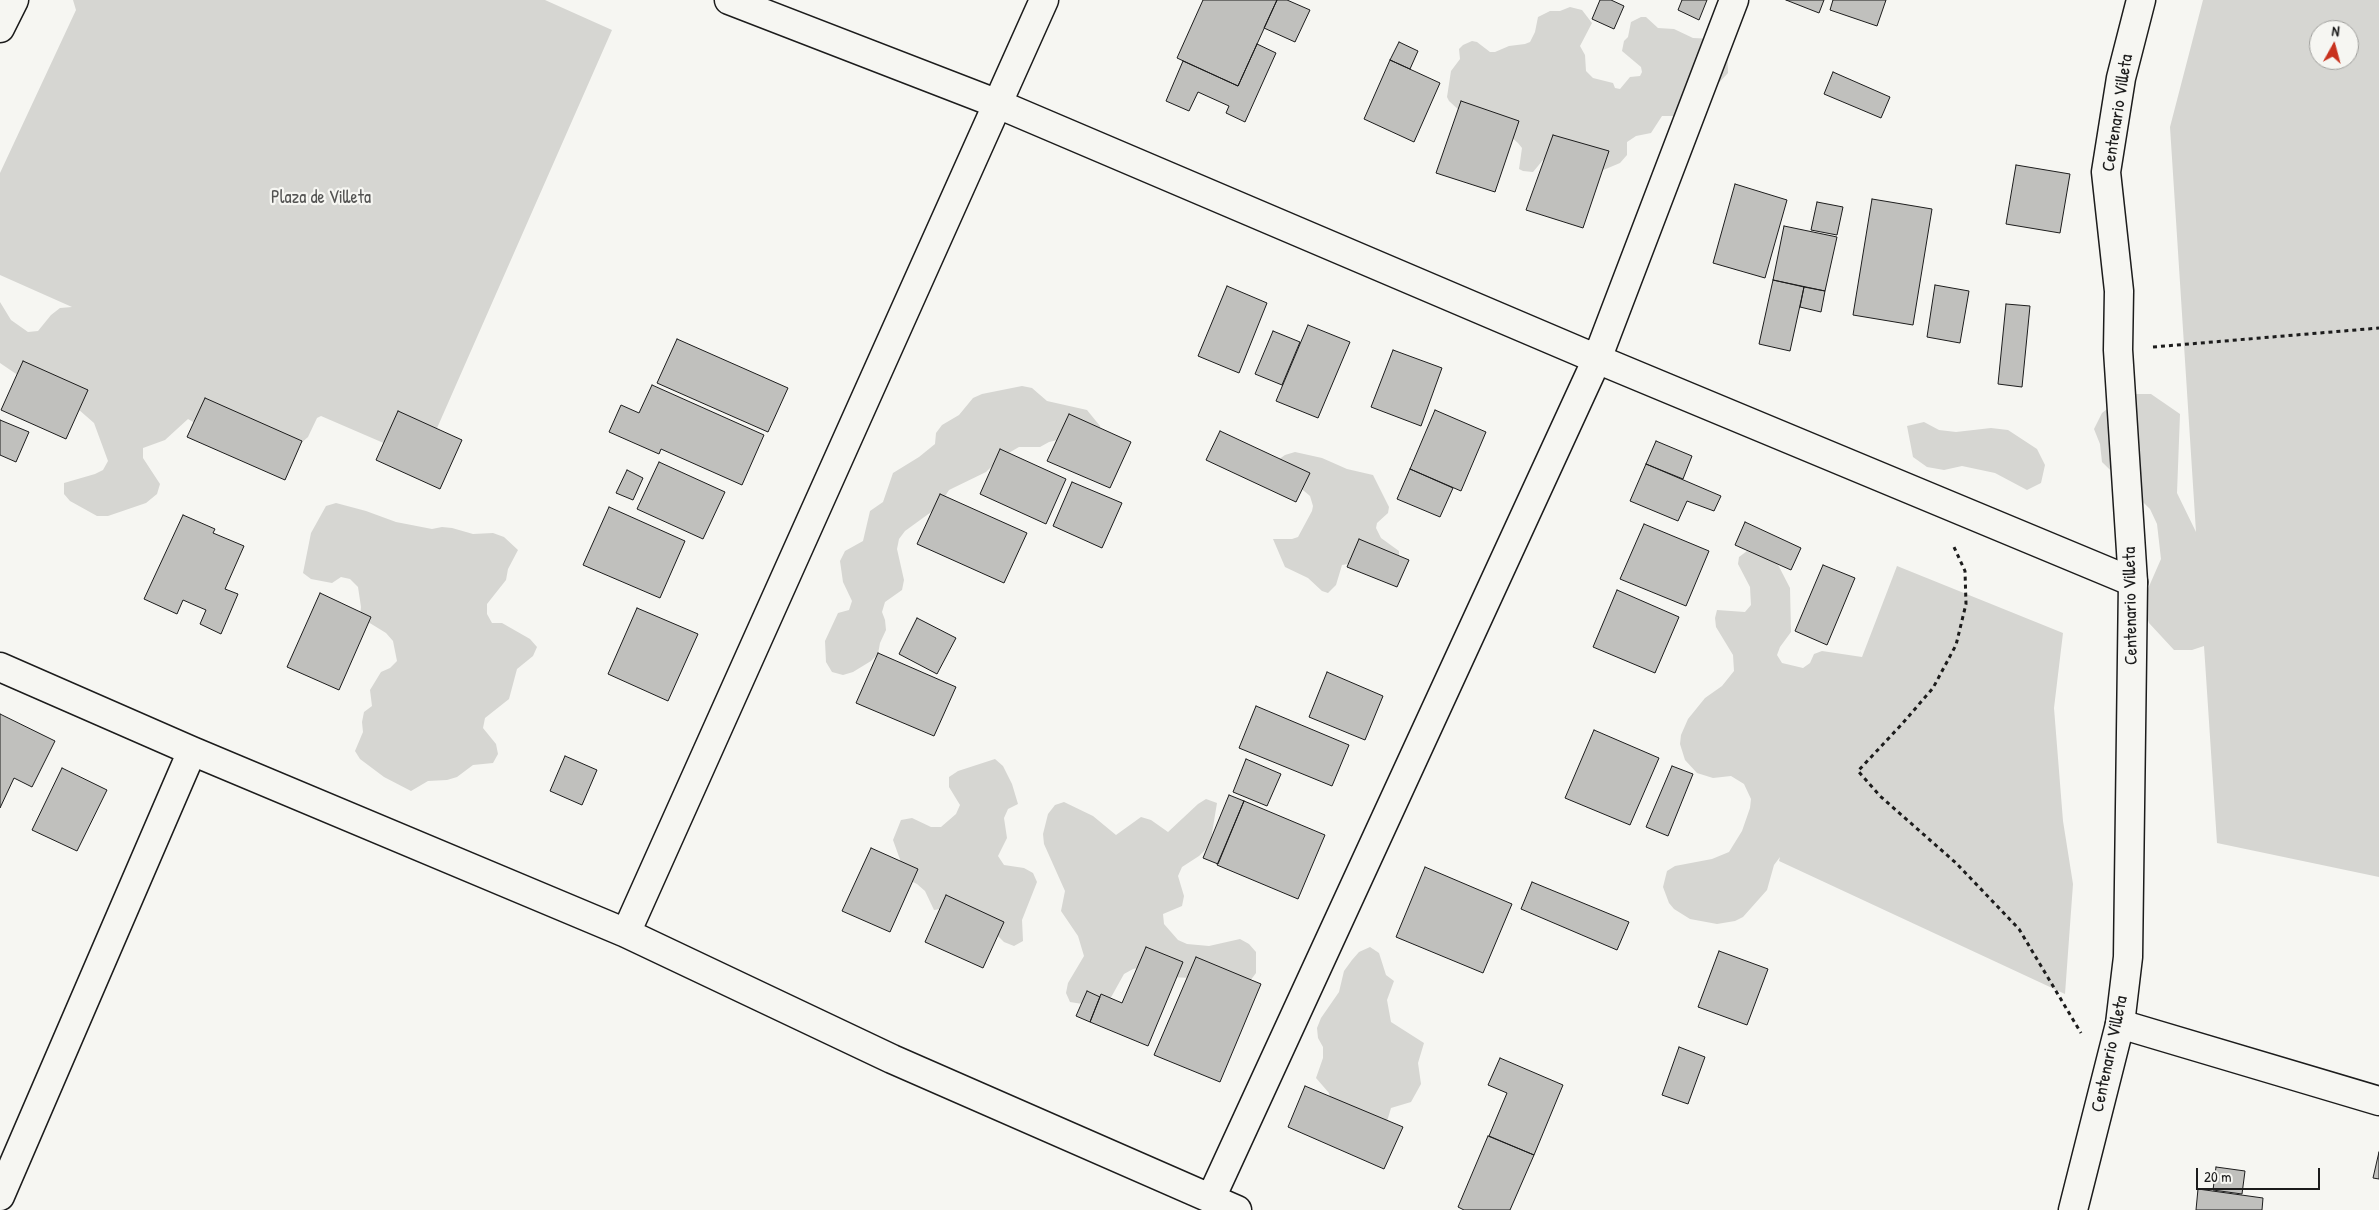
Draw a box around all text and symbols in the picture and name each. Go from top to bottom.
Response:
north arrow [2309,20,2359,70]
text: N [2331,21,2341,40]
street label: Centenario Villeta [2098,53,2138,173]
park label: Plaza de Villeta [271,187,371,209]
street label: Centenario Villeta [2119,547,2143,665]
street label: Centenario Villeta [2087,994,2133,1114]
scale bar [2199,1158,2323,1190]
text: 20 m [2204,1166,2231,1187]

